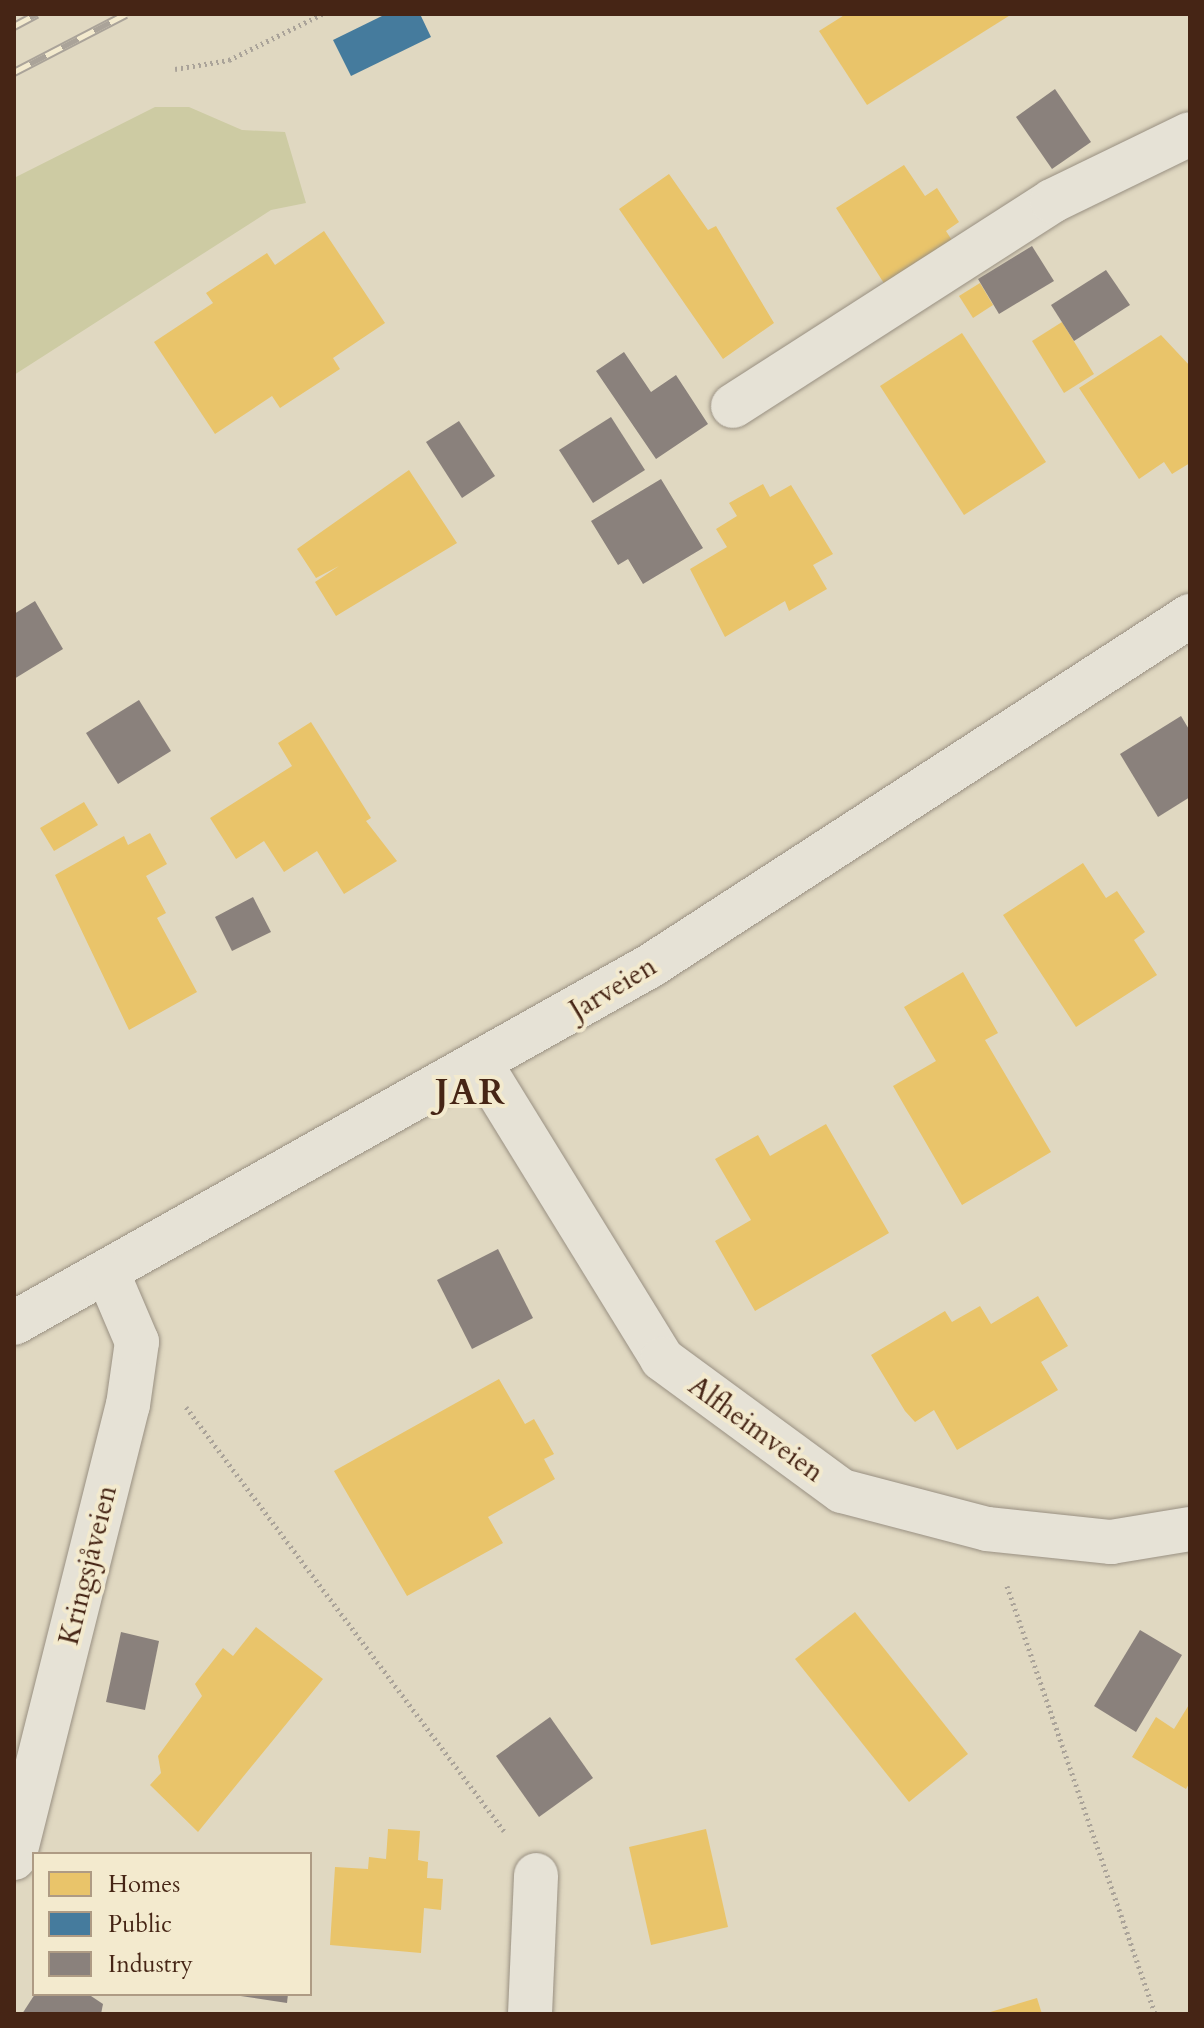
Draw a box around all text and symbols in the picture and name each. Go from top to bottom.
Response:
street label: Jarveien [564,949,662,1027]
district label: JAR [435,1071,507,1115]
street label: Alfheimveien [682,1369,830,1489]
street label: Kringsjåveien [52,1482,124,1648]
legend [32,1852,312,1996]
text: Homes [108,1868,180,1901]
text: Public [108,1908,172,1941]
text: Industry [108,1948,193,1981]

